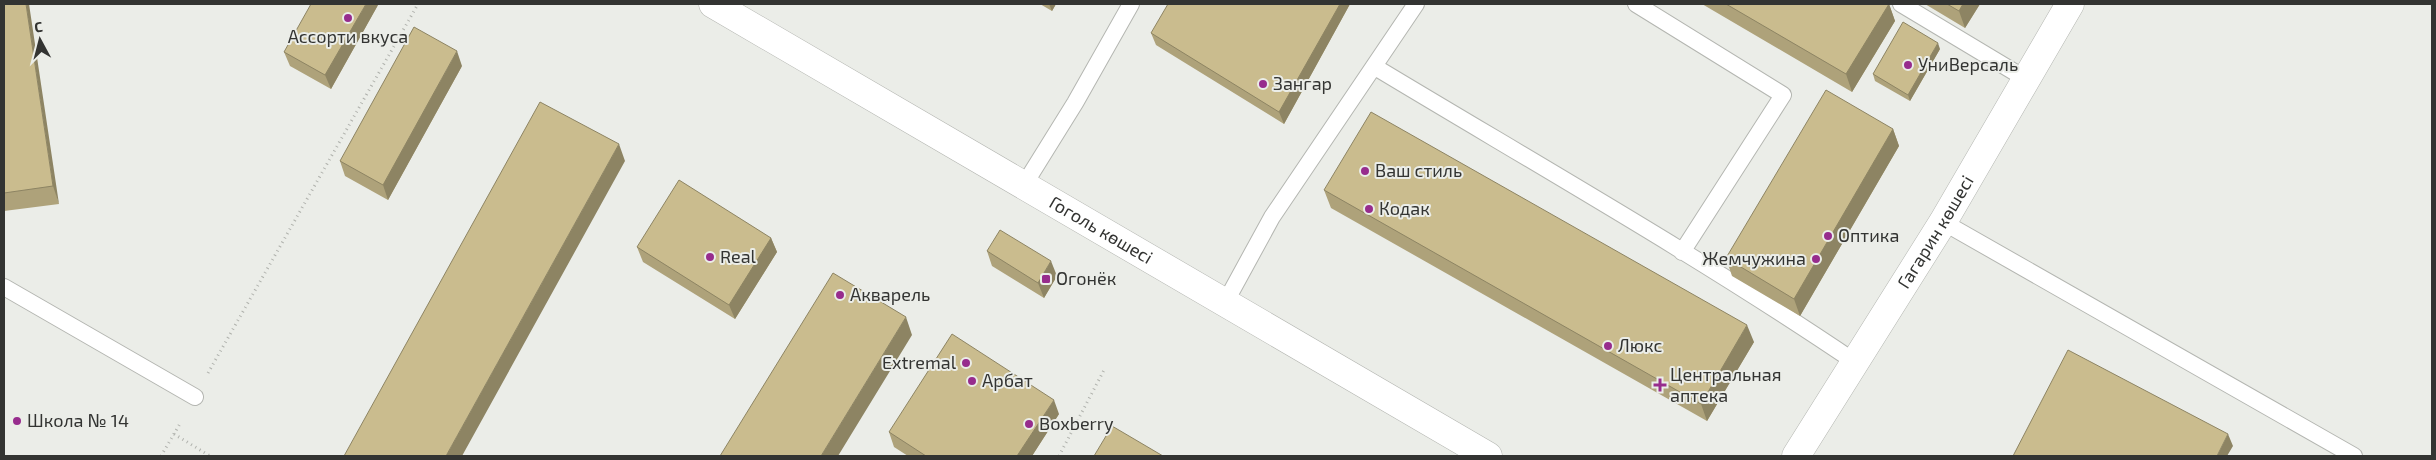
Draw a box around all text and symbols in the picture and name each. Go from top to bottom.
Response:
marker: Ассорти вкуса [342,12,354,24]
north arrow [15,15,65,65]
text: С [33,18,43,36]
place label: Ассорти вкуса [288,25,408,47]
place label: УниВерсаль [1918,53,2018,75]
marker: УниВерсаль [1902,59,1914,71]
place label: Зангар [1273,72,1332,94]
marker: Зангар [1257,78,1269,90]
place label: Ваш стиль [1375,159,1462,181]
marker: Ваш стиль [1359,165,1371,177]
street label: Гагарин көшесі [1892,171,1978,292]
street label: Гоголь көшесі [1046,191,1157,268]
place label: Кодак [1379,197,1430,219]
marker: Кодак [1363,203,1375,215]
place label: Оптика [1838,224,1899,246]
marker: Оптика [1822,230,1834,242]
place label: Real [720,245,757,267]
place label: Жемчужина [1702,247,1806,269]
marker: Real [704,251,716,263]
marker: Жемчужина [1810,253,1822,265]
place label: Огонёк [1056,267,1117,289]
marker: Огонёк [1040,273,1052,285]
place label: Акварель [850,283,930,305]
marker: Акварель [834,289,846,301]
place label: Люкс [1618,334,1663,356]
marker: Люкс [1602,340,1614,352]
place label: Extremal [882,351,957,373]
marker: Extremal [960,357,972,369]
place label: Центральная аптека [1670,363,1781,406]
place label: Арбат [982,369,1033,391]
marker: Арбат [966,375,978,387]
marker: Центральная аптека [1654,379,1666,391]
place label: Школа № 14 [27,409,129,431]
place label: Boxberry [1039,412,1114,434]
marker: Школа № 14 [11,415,23,427]
marker: Boxberry [1023,418,1035,430]

